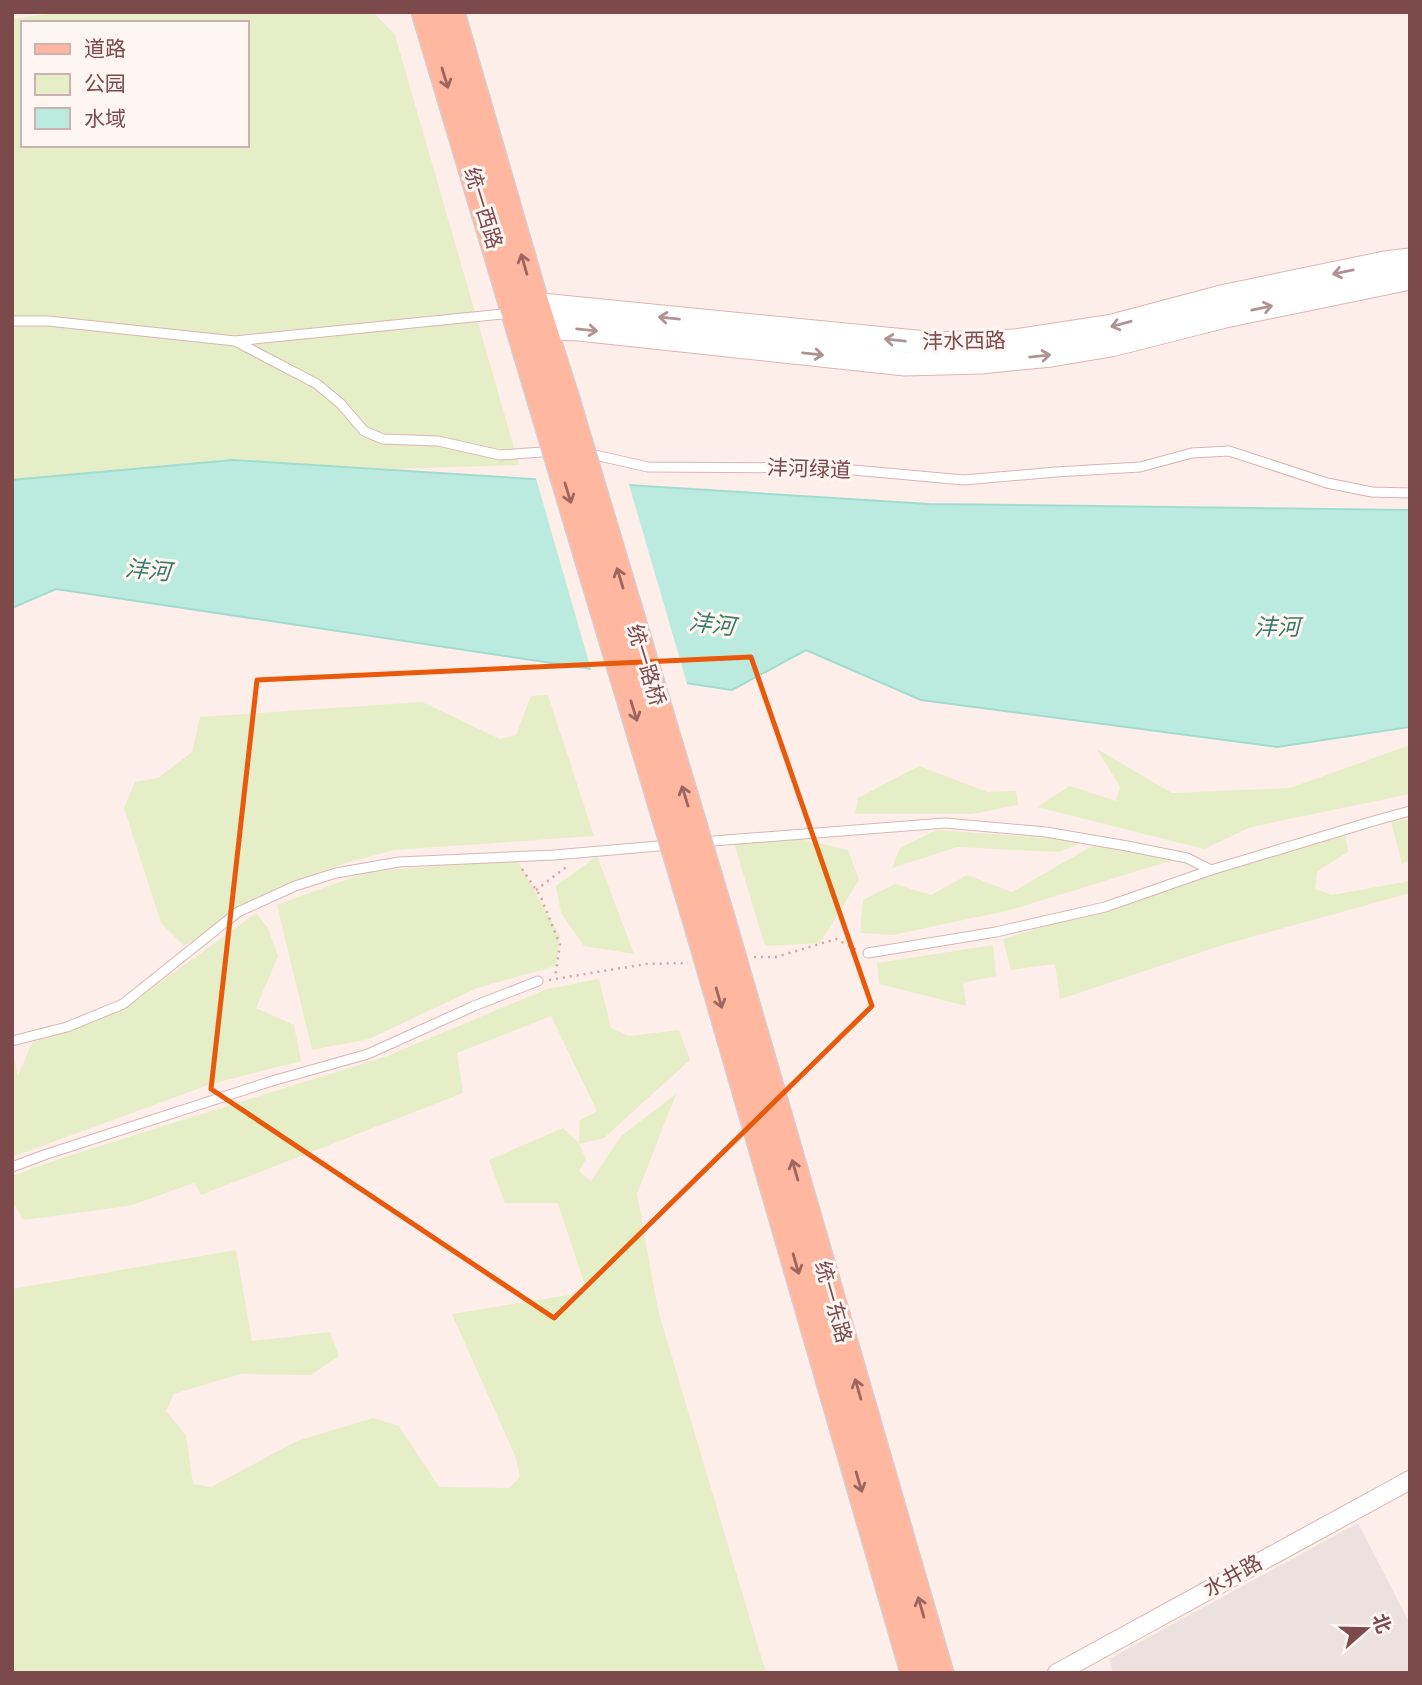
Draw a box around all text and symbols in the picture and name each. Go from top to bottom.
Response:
legend [21,21,248,147]
text: 道路 [84,35,126,62]
one-way arrow [439,66,452,88]
text: 公园 [84,70,126,97]
text: 水域 [84,105,126,132]
street label: 统一西路 [458,164,509,252]
one-way arrow [517,253,530,276]
one-way arrow [1332,265,1355,279]
one-way arrow [1250,301,1273,314]
one-way arrow [658,311,681,324]
one-way arrow [1110,318,1133,331]
one-way arrow [575,324,598,337]
street label: 沣水西路 [922,326,1006,355]
one-way arrow [885,333,907,346]
one-way arrow [801,348,824,361]
one-way arrow [1028,349,1051,362]
street label: 沣河绿道 [767,454,851,483]
one-way arrow [563,481,576,503]
water label: 沣河 [124,553,176,587]
one-way arrow [612,567,625,589]
water label: 沣河 [687,606,741,642]
water label: 沣河 [1254,612,1304,642]
street label: 统一路桥 [621,621,672,709]
one-way arrow [628,699,641,721]
one-way arrow [677,785,690,807]
one-way arrow [714,987,727,1009]
one-way arrow [787,1159,800,1181]
one-way arrow [791,1253,804,1275]
street label: 统一东路 [809,1258,858,1346]
one-way arrow [851,1378,864,1400]
one-way arrow [853,1471,866,1493]
street label: 水井路 [1199,1548,1267,1603]
north arrow [1331,1594,1401,1664]
one-way arrow [913,1596,926,1618]
text: 北 [1367,1610,1397,1637]

